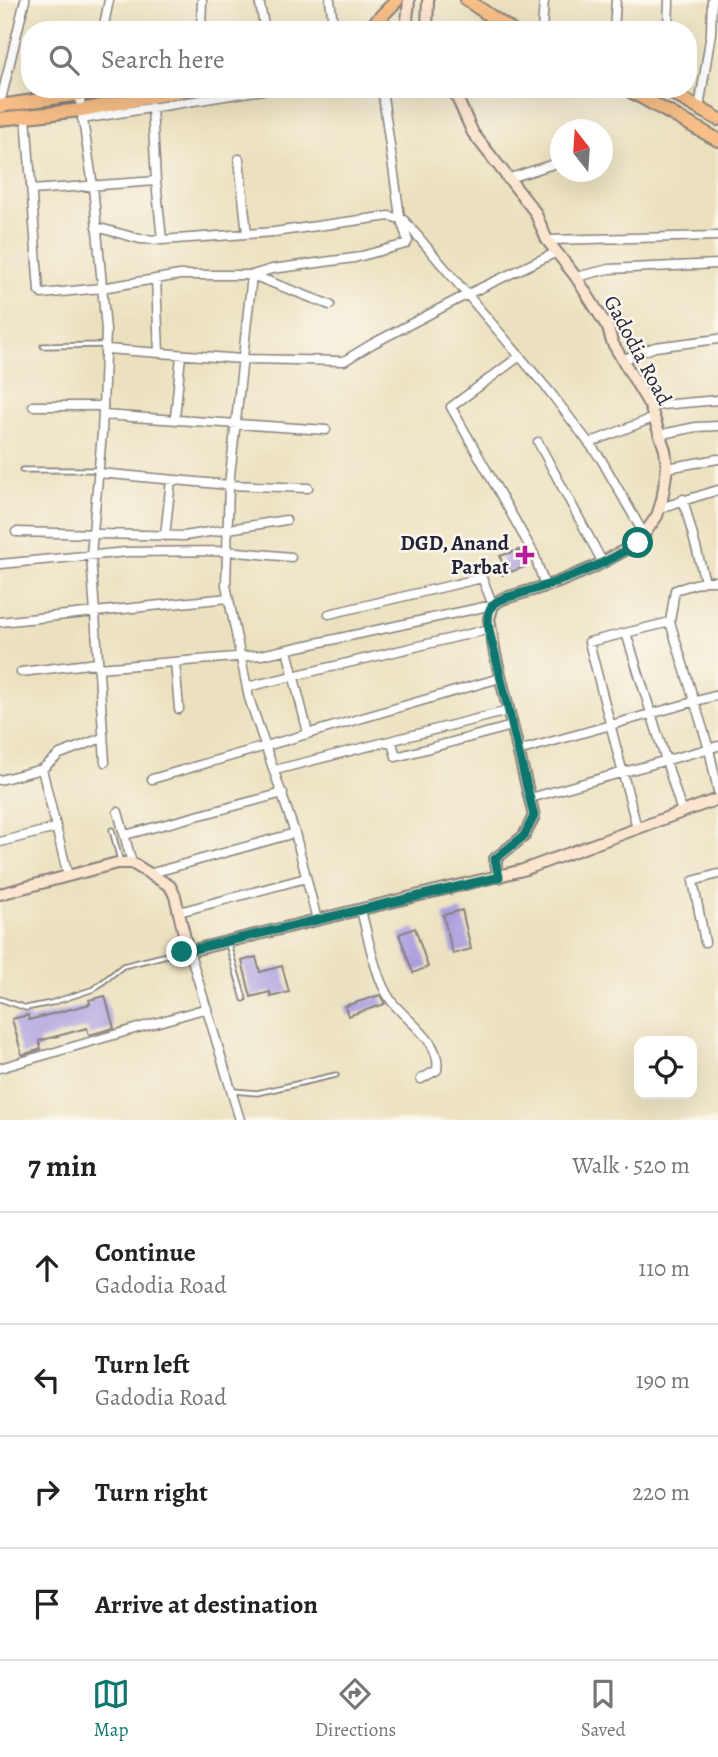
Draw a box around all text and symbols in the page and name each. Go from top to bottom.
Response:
search box [21,21,697,98]
icon: search [45,41,83,79]
text: Search here [101,42,225,77]
north arrow [550,119,613,182]
street label: Gadodia Road [597,290,679,410]
route start [622,527,653,558]
place label: DGD, Anand Parbat [400,529,510,581]
marker: DGD, Anand Parbat [515,545,535,565]
route end [166,936,197,967]
map controls [634,1036,697,1099]
button: locate [634,1036,697,1099]
text: 7 min [28,1146,97,1186]
text: Walk · 520 m [572,1150,690,1181]
text: Continue [95,1235,196,1270]
icon: ahead [28,1249,66,1287]
text: 110 m [638,1253,690,1284]
text: Gadodia Road [95,1270,227,1301]
text: Turn left [95,1347,190,1382]
icon: left [28,1361,66,1399]
text: 190 m [636,1365,690,1396]
text: Gadodia Road [95,1382,227,1413]
icon: right [28,1473,66,1511]
text: Turn right [95,1475,208,1510]
text: 220 m [632,1477,690,1508]
icon: arrive [28,1585,66,1623]
text: Arrive at destination [95,1587,318,1622]
tab: Map [92,1675,130,1743]
tab: Directions [315,1675,396,1743]
tab: Saved [581,1675,626,1743]

